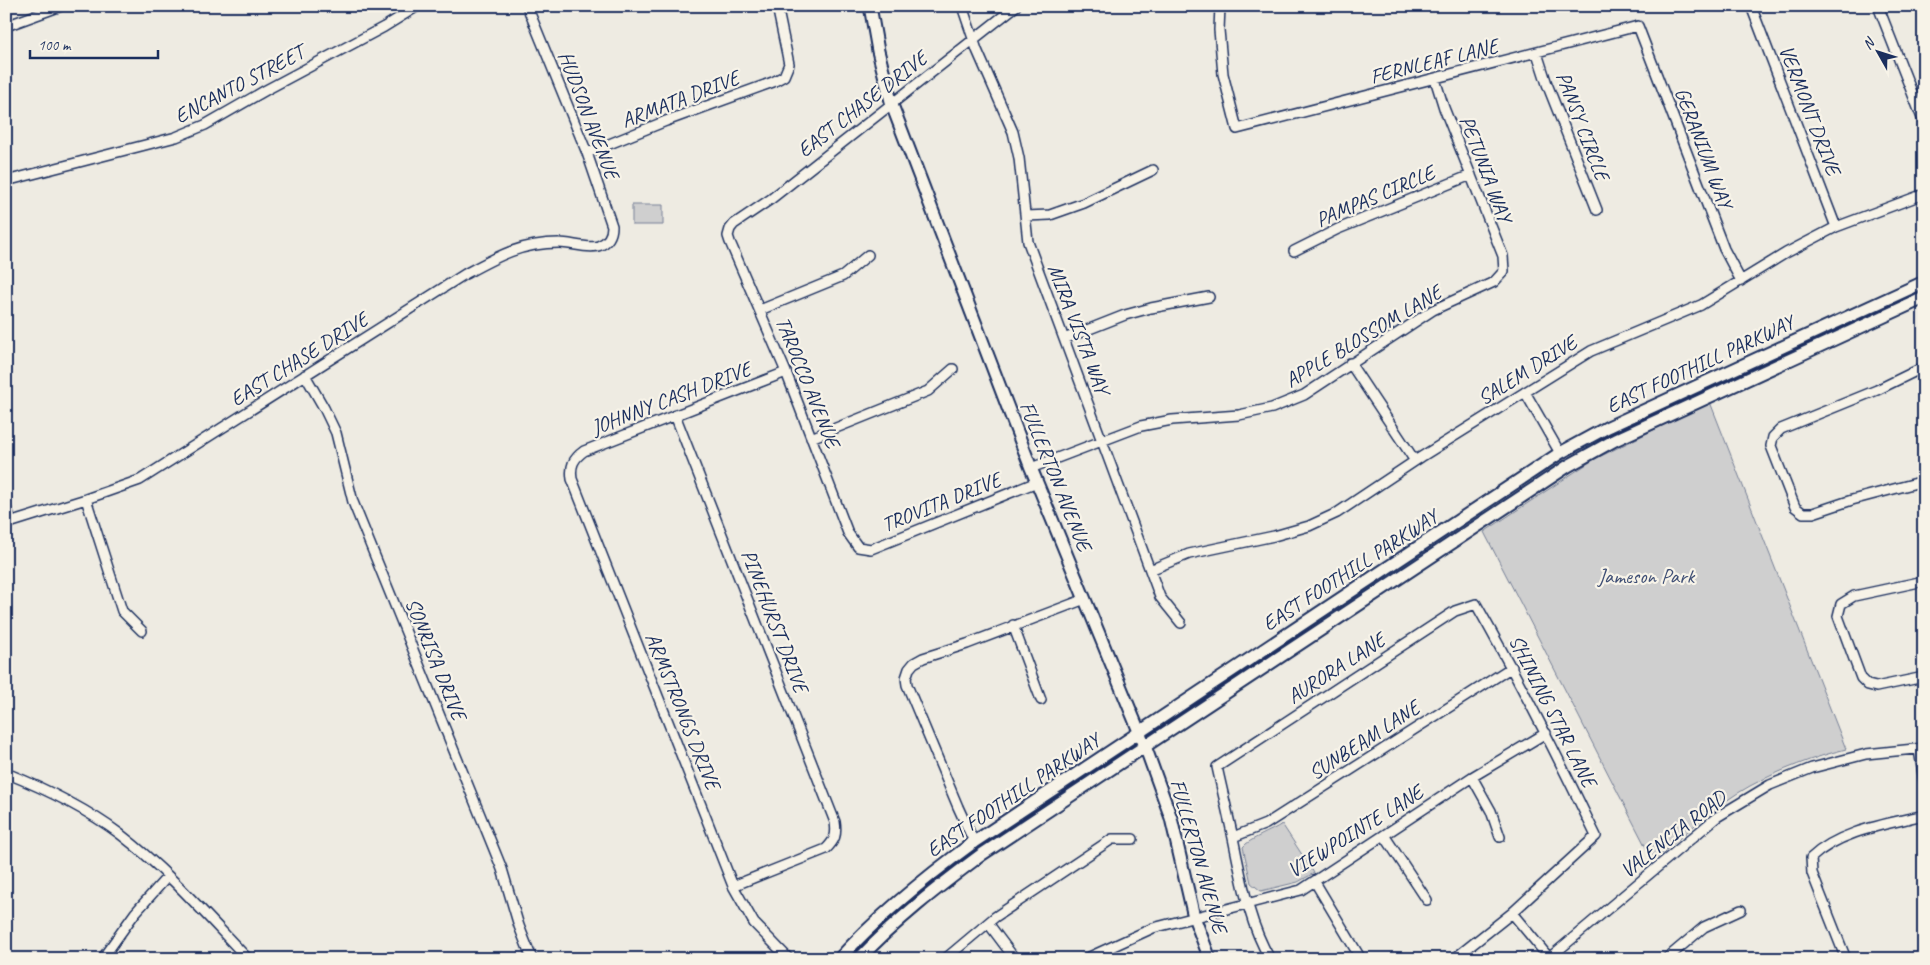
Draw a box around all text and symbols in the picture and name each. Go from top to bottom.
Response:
scale bar [30,28,158,60]
north arrow [1852,28,1902,78]
street label: FERNLEAF LANE [1367,32,1503,89]
text: N [1859,34,1879,53]
text: 100 m [38,36,72,55]
street label: ENCANTO STREET [170,36,313,129]
street label: VERMONT DRIVE [1773,41,1848,181]
street label: EAST CHASE DRIVE [792,44,934,163]
street label: HUDSON AVENUE [553,47,626,185]
street label: ARMATA DRIVE [617,64,745,133]
street label: PANSY CIRCLE [1550,68,1616,186]
street label: GERANIUM WAY [1669,84,1740,215]
street label: PETUNIA WAY [1454,112,1519,229]
street label: PAMPAS CIRCLE [1312,158,1441,233]
street label: MIRA VISTA WAY [1042,260,1117,402]
street label: APPLE BLOSSOM LANE [1280,278,1448,393]
street label: EAST CHASE DRIVE [225,305,375,412]
street label: EAST FOOTHILL PARKWAY [1602,308,1801,419]
street label: TAROCCO AVENUE [770,313,847,454]
street label: SALEM DRIVE [1473,328,1584,411]
street label: JOHNNY CASH DRIVE [587,355,757,441]
street label: FULLERTON AVENUE [1014,398,1099,557]
street label: TROVITA DRIVE [878,465,1007,538]
street label: EAST FOOTHILL PARKWAY [1257,502,1445,636]
street label: PINEHURST DRIVE [736,546,815,699]
park label: Jameson Park [1597,563,1696,589]
street label: SONRISA DRIVE [400,594,473,726]
street label: AURORA LANE [1282,625,1392,709]
street label: ARMSTRONGS DRIVE [640,629,727,795]
street label: SHINING STAR LANE [1503,630,1604,794]
street label: SUNBEAM LANE [1304,693,1426,786]
street label: EAST FOOTHILL PARKWAY [921,725,1108,863]
street label: FULLERTON AVENUE [1165,776,1234,939]
street label: VIEWPOINTE LANE [1282,777,1430,883]
street label: VALENCIA ROAD [1615,783,1733,883]

